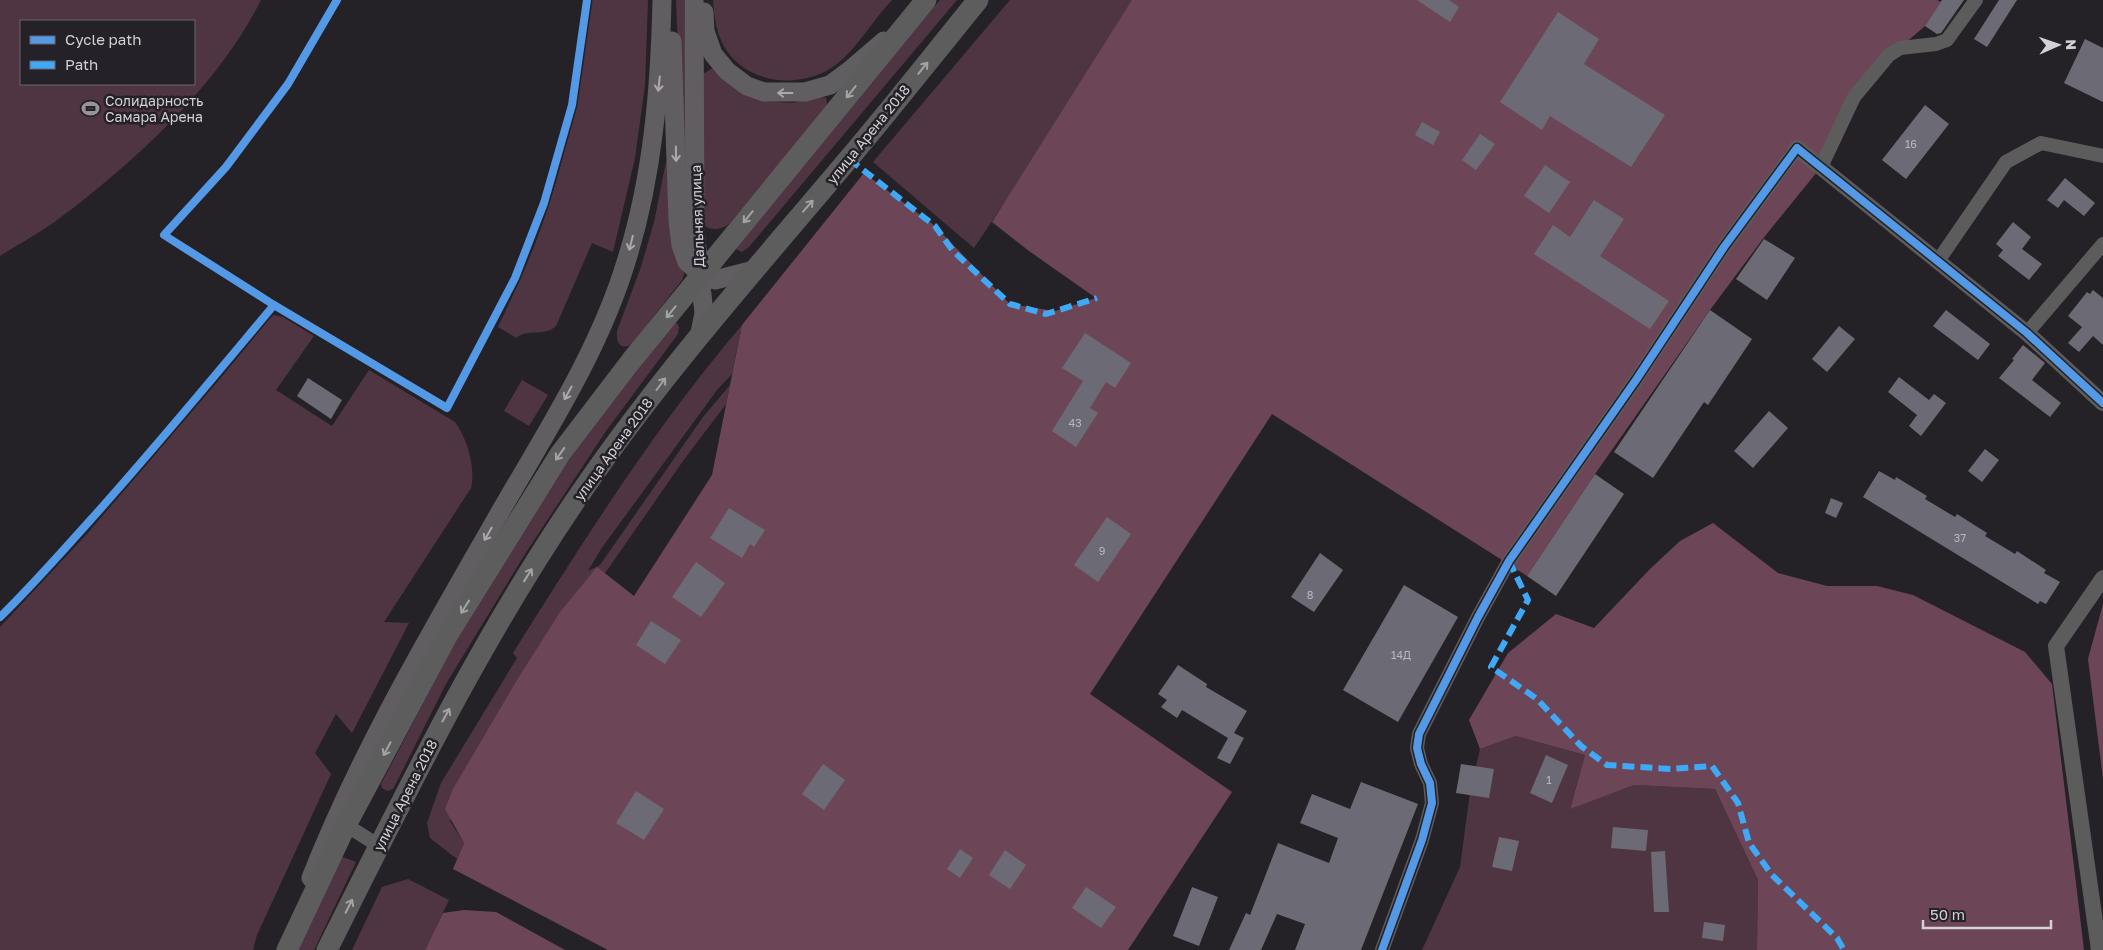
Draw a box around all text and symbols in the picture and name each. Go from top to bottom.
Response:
legend [20,20,195,85]
north arrow [2033,20,2083,70]
text: Cycle path [65,30,141,48]
text: N [2063,39,2080,50]
text: Path [65,55,98,73]
one-way arrow [918,61,929,74]
one-way arrow [654,75,664,91]
street label: улица Арена 2018 [823,81,913,187]
one-way arrow [845,85,856,98]
one-way arrow [778,88,794,98]
place label: Солидарность Самара Арена [105,92,203,125]
sports icon: Солидарность Самара Арена [81,98,101,118]
house number: 16 [1905,137,1917,150]
one-way arrow [671,145,681,161]
street label: Дальняя улица [687,164,707,268]
one-way arrow [803,200,814,213]
one-way arrow [742,210,753,223]
one-way arrow [626,235,635,251]
one-way arrow [665,305,676,318]
one-way arrow [656,377,666,391]
one-way arrow [562,385,572,399]
street label: улица Арена 2018 [570,394,656,504]
house number: 43 [1068,416,1082,429]
one-way arrow [555,447,565,461]
one-way arrow [482,526,492,541]
house number: 37 [1954,531,1966,544]
house number: 9 [1099,544,1105,557]
one-way arrow [524,568,534,582]
house number: 8 [1307,588,1314,601]
one-way arrow [460,599,470,613]
house number: 14Д [1391,648,1411,661]
one-way arrow [441,707,451,722]
street label: улица Арена 2018 [370,736,440,854]
one-way arrow [382,741,391,756]
house number: 1 [1546,773,1552,786]
scale bar [1923,898,2050,930]
one-way arrow [344,899,354,914]
text: 50 m [1930,905,1965,923]

